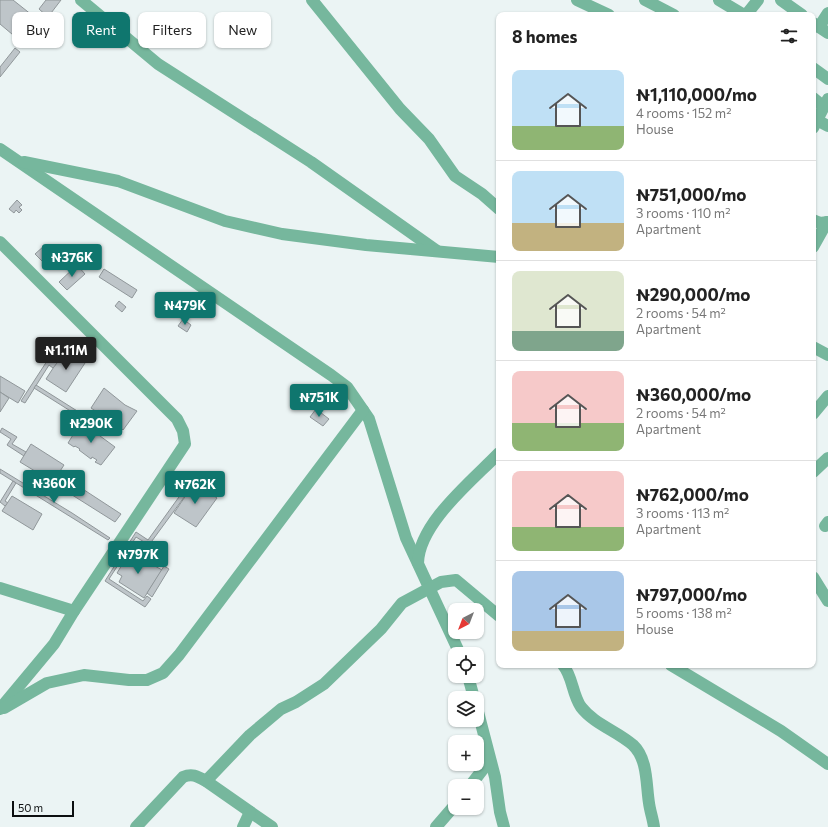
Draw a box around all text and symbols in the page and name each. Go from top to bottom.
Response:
chip: Buy [12,12,64,48]
chip: Rent [72,12,130,48]
chip: Filters [138,12,206,48]
chip: New [214,12,271,48]
icon: filters [778,25,800,47]
text: 8 homes [512,26,577,47]
text: ₦1,110,000/mo [636,84,757,105]
icon: home [544,86,592,134]
text: 4 rooms · 152 m² [636,105,731,121]
text: House [636,121,674,137]
text: ₦751,000/mo [636,184,746,205]
icon: home [544,187,592,235]
text: 3 rooms · 110 m² [636,205,730,221]
text: Apartment [636,221,701,237]
pin: ₦376K [44,244,100,278]
text: ₦376K [51,249,93,265]
text: ₦290,000/mo [636,284,751,305]
icon: home [544,287,592,335]
pin: ₦479K [157,292,213,326]
text: ₦479K [164,297,206,313]
text: 2 rooms · 54 m² [636,305,726,321]
text: Apartment [636,321,701,337]
pin: ₦1.11M [33,337,99,371]
text: ₦1.11M [44,342,88,358]
pin: ₦751K [291,384,347,418]
text: ₦360,000/mo [636,384,751,405]
icon: home [544,387,592,435]
text: ₦751K [299,389,339,405]
text: 2 rooms · 54 m² [636,405,726,421]
pin: ₦290K [63,410,119,444]
text: ₦290K [69,415,113,431]
text: Apartment [636,421,701,437]
pin: ₦360K [26,470,82,504]
pin: ₦762K [167,471,223,505]
text: ₦360K [32,475,76,491]
text: ₦762K [174,476,216,492]
text: ₦762,000/mo [636,484,749,505]
icon: home [544,487,592,535]
text: 3 rooms · 113 m² [636,505,729,521]
text: Apartment [636,521,701,537]
pin: ₦797K [110,541,166,575]
text: ₦797K [117,546,159,562]
text: ₦797,000/mo [636,584,747,605]
icon: home [544,587,592,635]
north arrow [448,603,484,639]
map controls [448,603,484,815]
text: 5 rooms · 138 m² [636,605,732,621]
text: House [636,621,674,637]
button: locate [448,647,484,683]
button: layers [448,691,484,727]
button: + [448,735,484,771]
button: − [448,779,484,815]
scale bar [12,799,74,818]
text: 50 m [18,801,43,814]

